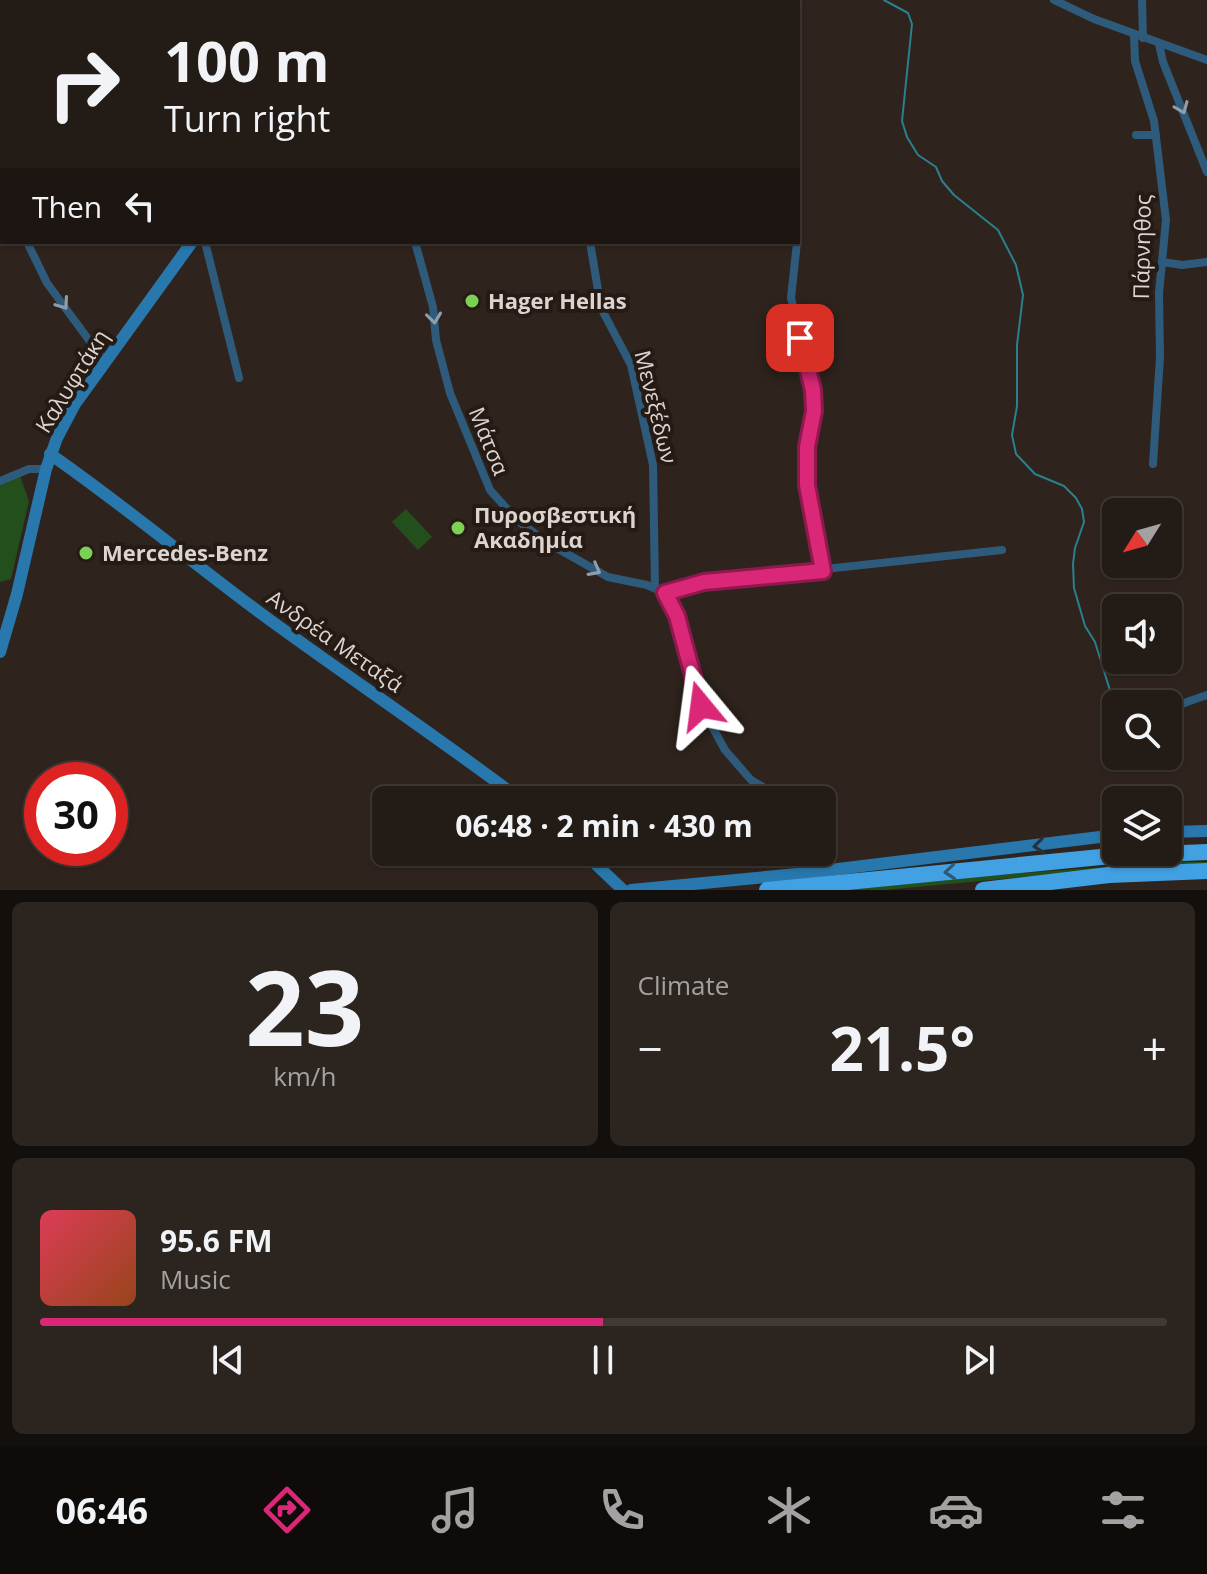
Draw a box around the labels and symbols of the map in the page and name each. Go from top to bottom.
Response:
one-way arrow [1172,100,1188,114]
street label: Πάρνηθος [1125,194,1157,300]
place label: Hager Hellas [488,285,627,315]
marker: Hager Hellas [463,292,481,310]
one-way arrow [53,296,68,310]
pin [766,304,834,372]
one-way arrow [425,311,442,325]
street label: Καλυφτάκη [27,323,115,438]
street label: Μενεξέδων [628,347,686,467]
street label: Μάτσα [463,402,517,479]
north arrow [1102,498,1182,578]
place label: Πυροσβεστική Ακαδημία [474,499,636,554]
marker: Πυροσβεστική Ακαδημία [449,519,467,537]
place label: Mercedes-Benz [102,537,268,567]
marker: Mercedes-Benz [77,544,95,562]
one-way arrow [587,560,601,576]
street label: Ανδρέα Μεταξά [261,582,410,699]
position arrow [659,664,743,748]
speed limit sign: 30 [24,762,128,866]
one-way arrow [1032,837,1045,854]
one-way arrow [943,863,956,880]

